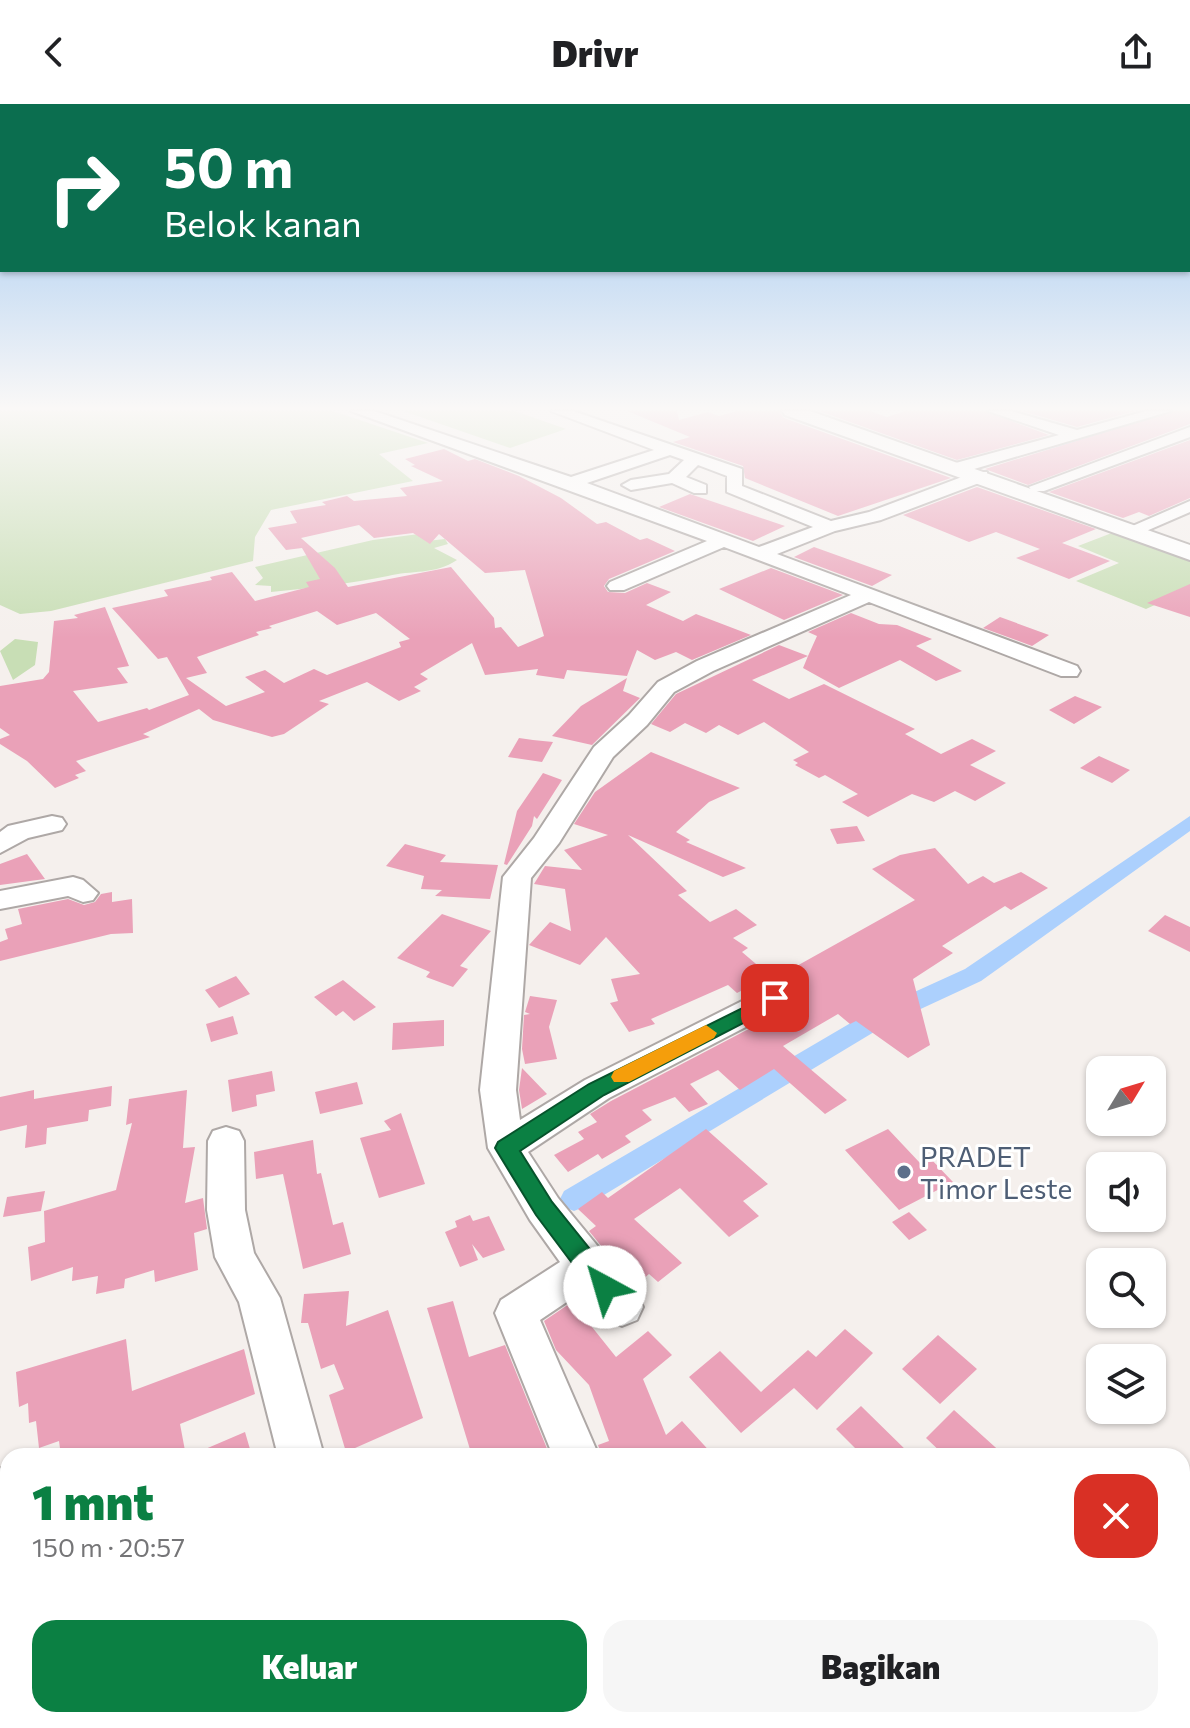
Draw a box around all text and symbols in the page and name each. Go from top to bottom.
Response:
icon: back [32,30,76,74]
text: Drivr [551,30,639,74]
icon: share [1114,30,1158,74]
text: 50 m [164,131,293,200]
icon: right [32,136,136,240]
text: Belok kanan [164,200,362,244]
pin [741,964,809,1032]
icon: arrive [753,976,797,1020]
north arrow [1086,1056,1166,1136]
map controls [1086,1056,1166,1424]
place label: PRADET Timor Leste [920,1139,1072,1205]
button: sound [1086,1152,1166,1232]
marker: PRADET Timor Leste [895,1163,913,1181]
position arrow [563,1245,647,1329]
button: search [1086,1248,1166,1328]
button: layers [1086,1344,1166,1424]
text: 1 mnt [32,1471,154,1530]
button: close [1074,1474,1158,1558]
text: 150 m · 20:57 [32,1531,185,1562]
button: Keluar [32,1620,587,1712]
button: Bagikan [603,1620,1158,1712]

